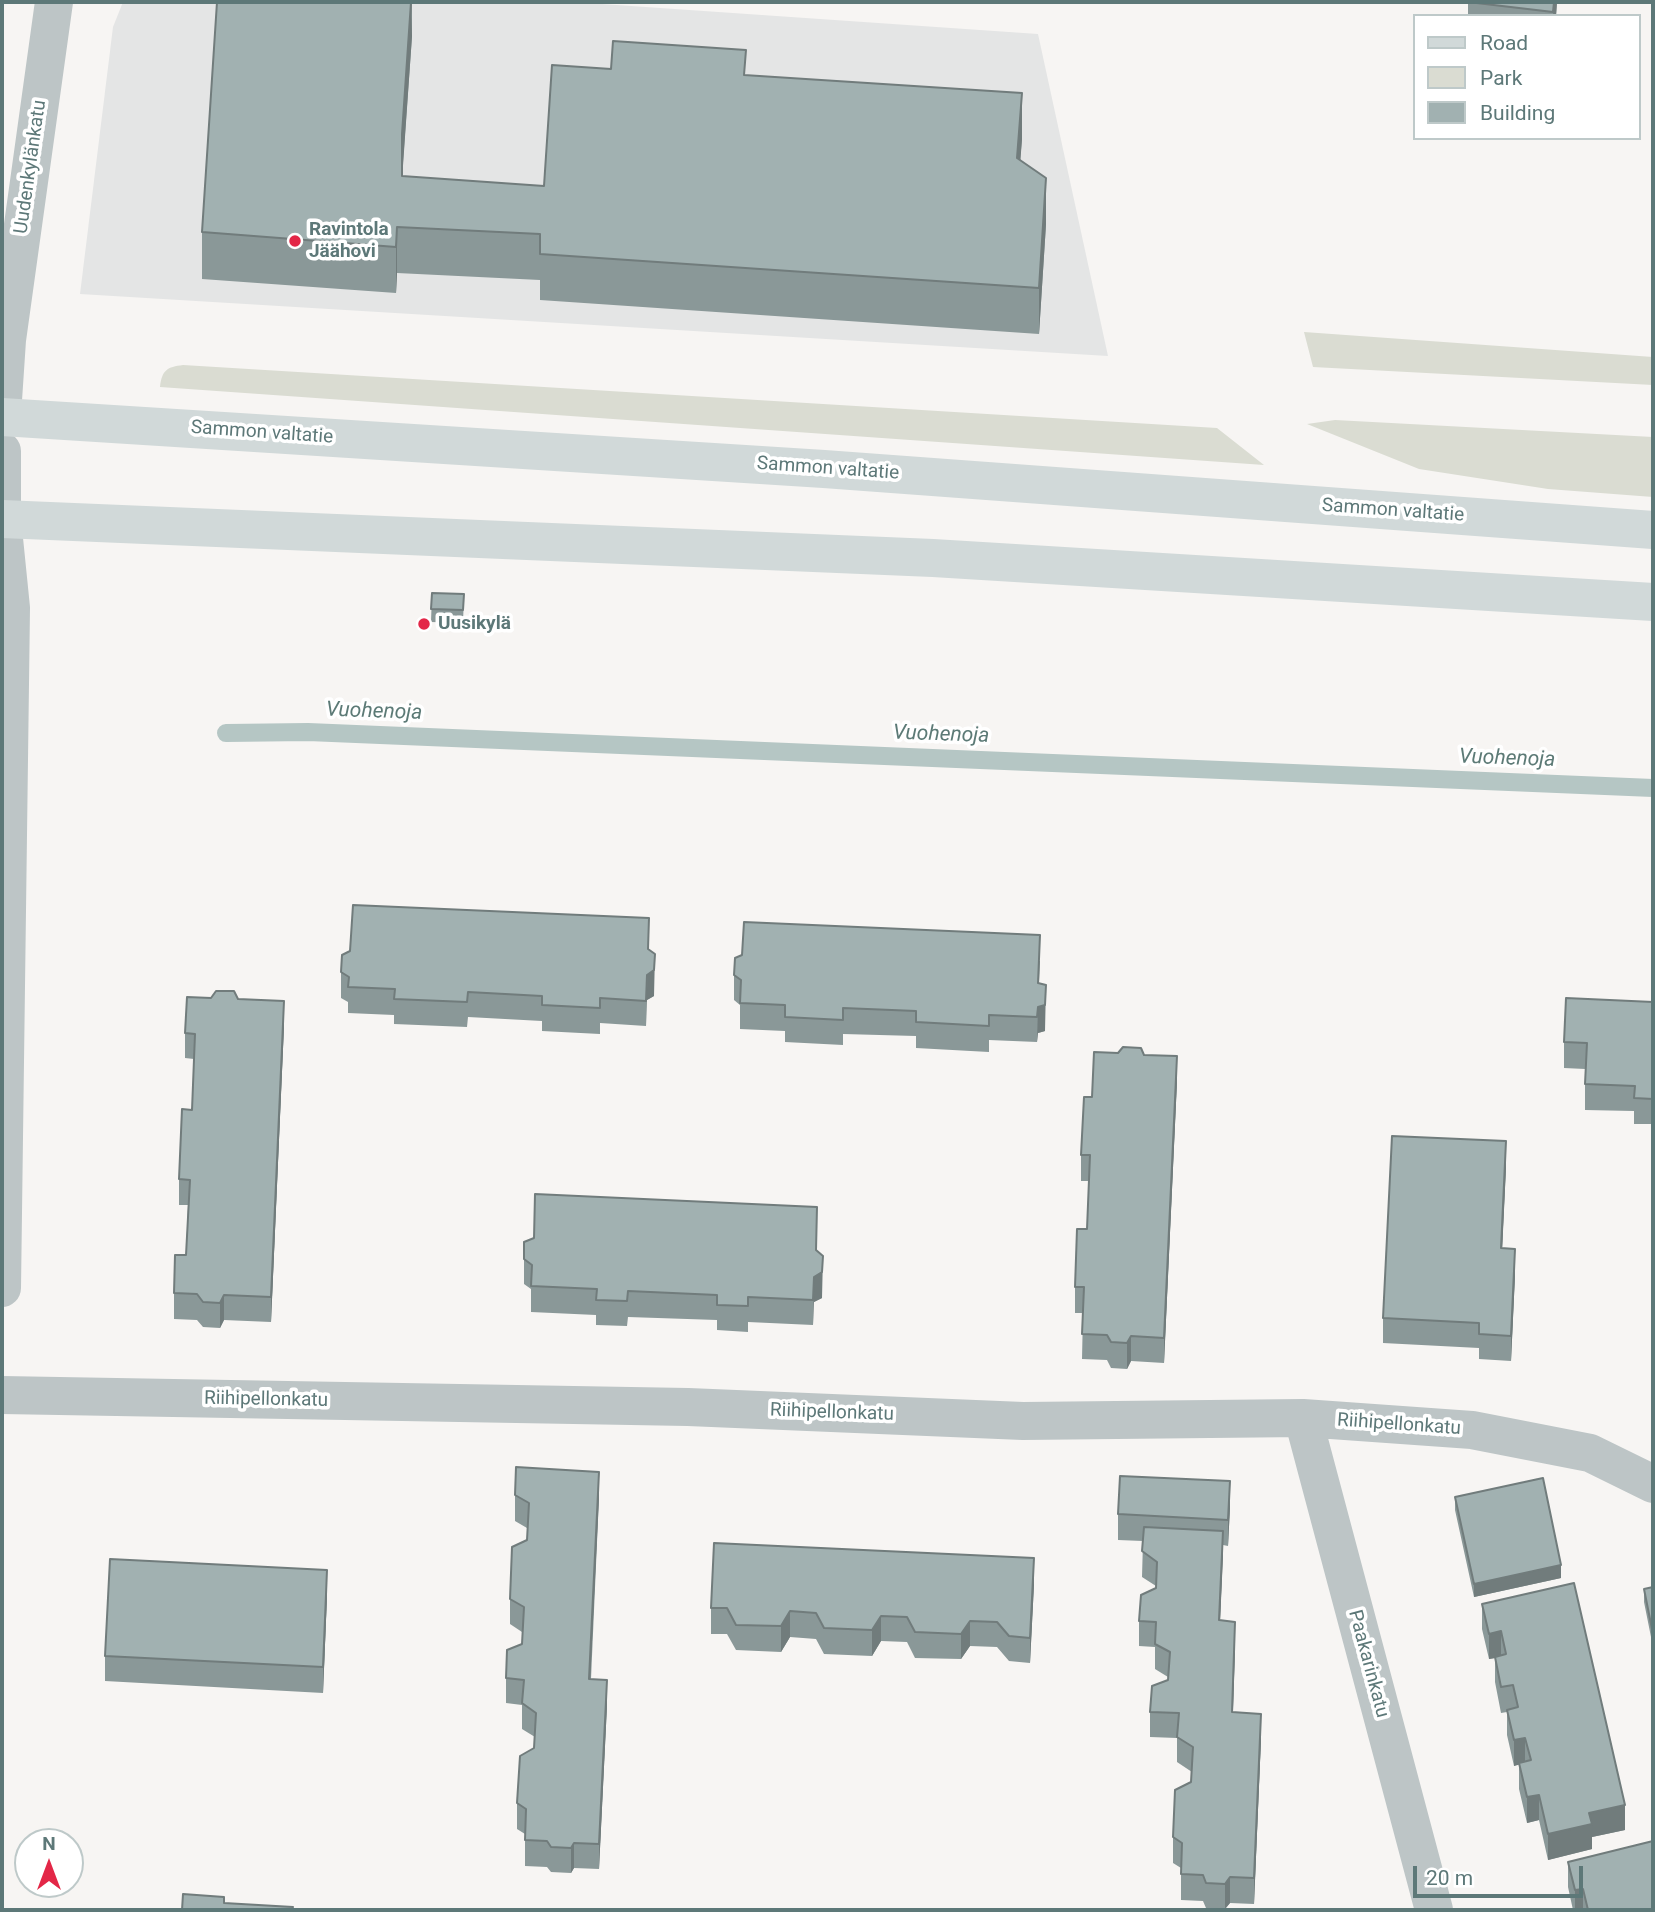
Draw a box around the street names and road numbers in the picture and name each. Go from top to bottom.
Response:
street label: Uudenkylänkatu [10,99,52,235]
street label: Sammon valtatie [190,417,334,449]
street label: Sammon valtatie [756,453,900,485]
street label: Sammon valtatie [1321,495,1465,527]
street label: Riihipellonkatu [204,1388,328,1412]
street label: Riihipellonkatu [770,1399,894,1427]
street label: Riihipellonkatu [1336,1409,1462,1441]
street label: Paakarinkatu [1343,1608,1393,1720]

